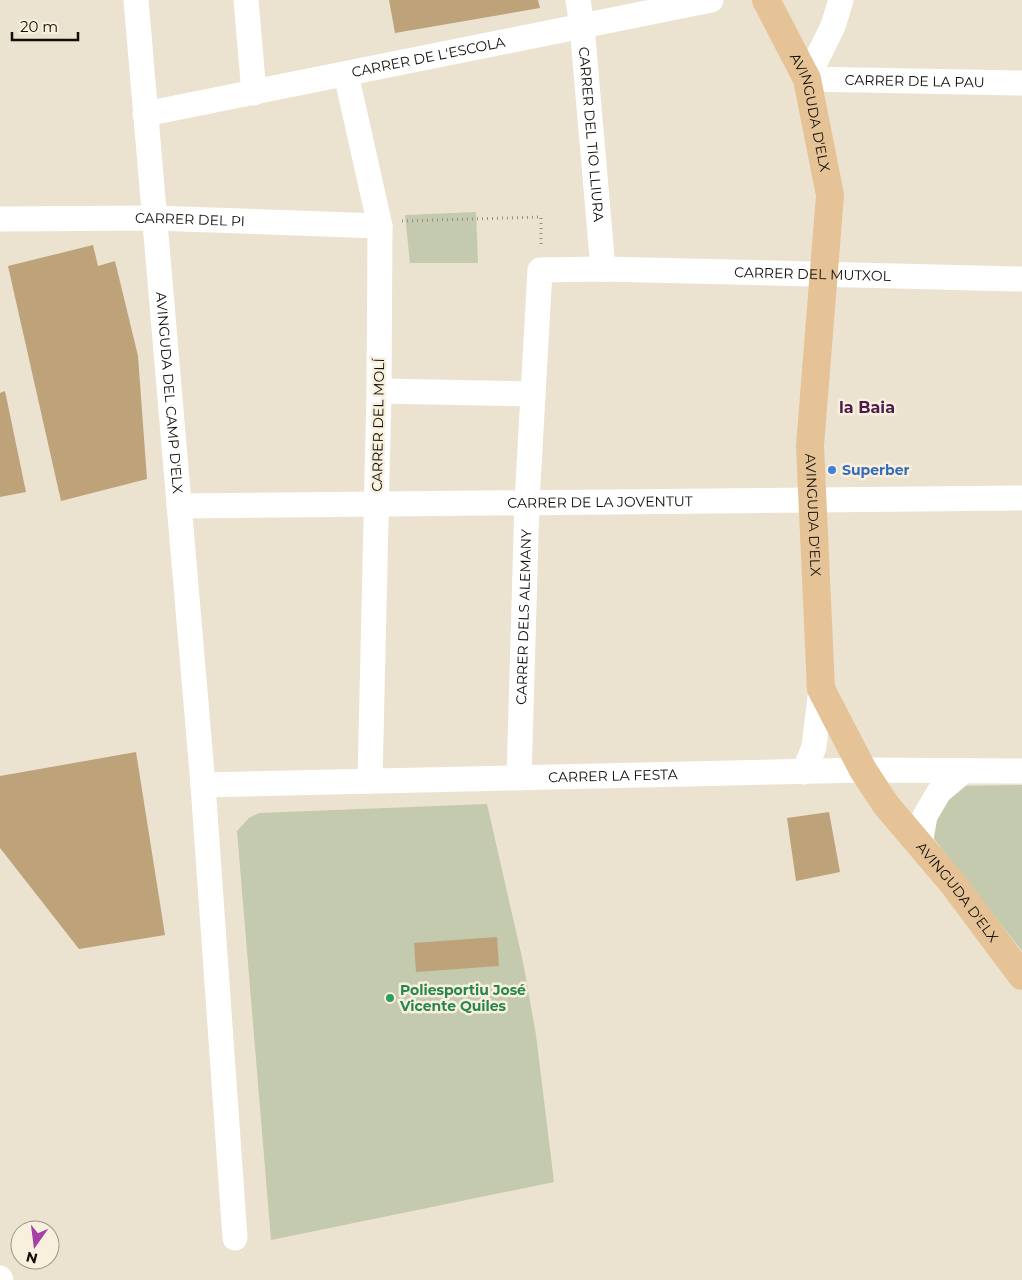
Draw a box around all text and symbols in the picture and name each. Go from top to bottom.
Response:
scale bar [12,10,79,42]
text: 20 m [20,17,58,36]
street label: CARRER DE L'ESCOLA [350,32,508,81]
street label: CARRER DEL TIO LLIURA [575,46,608,224]
street label: AVINGUDA D'ELX [786,50,834,173]
street label: CARRER DE LA PAU [845,71,985,91]
street label: CARRER DEL PI [135,209,245,230]
street label: CARRER DEL MUTXOL [734,263,892,285]
street label: AVINGUDA DEL CAMP D'ELX [152,291,187,494]
street label: CARRER DEL MOLÍ [368,357,388,492]
district label: la Baia [839,398,895,417]
street label: AVINGUDA D'ELX [801,453,825,577]
place label: Superber [842,461,910,479]
marker: Superber [826,464,838,476]
street label: CARRER DE LA JOVENTUT [507,492,693,512]
street label: CARRER DELS ALEMANY [512,529,535,705]
street label: CARRER LA FESTA [548,765,679,786]
street label: AVINGUDA D'ELX [912,838,1002,946]
place label: Poliesportiu José Vicente Quiles [399,981,526,1015]
marker: Poliesportiu José Vicente Quiles [384,992,396,1004]
north arrow [10,1220,60,1270]
text: N [24,1248,40,1268]

